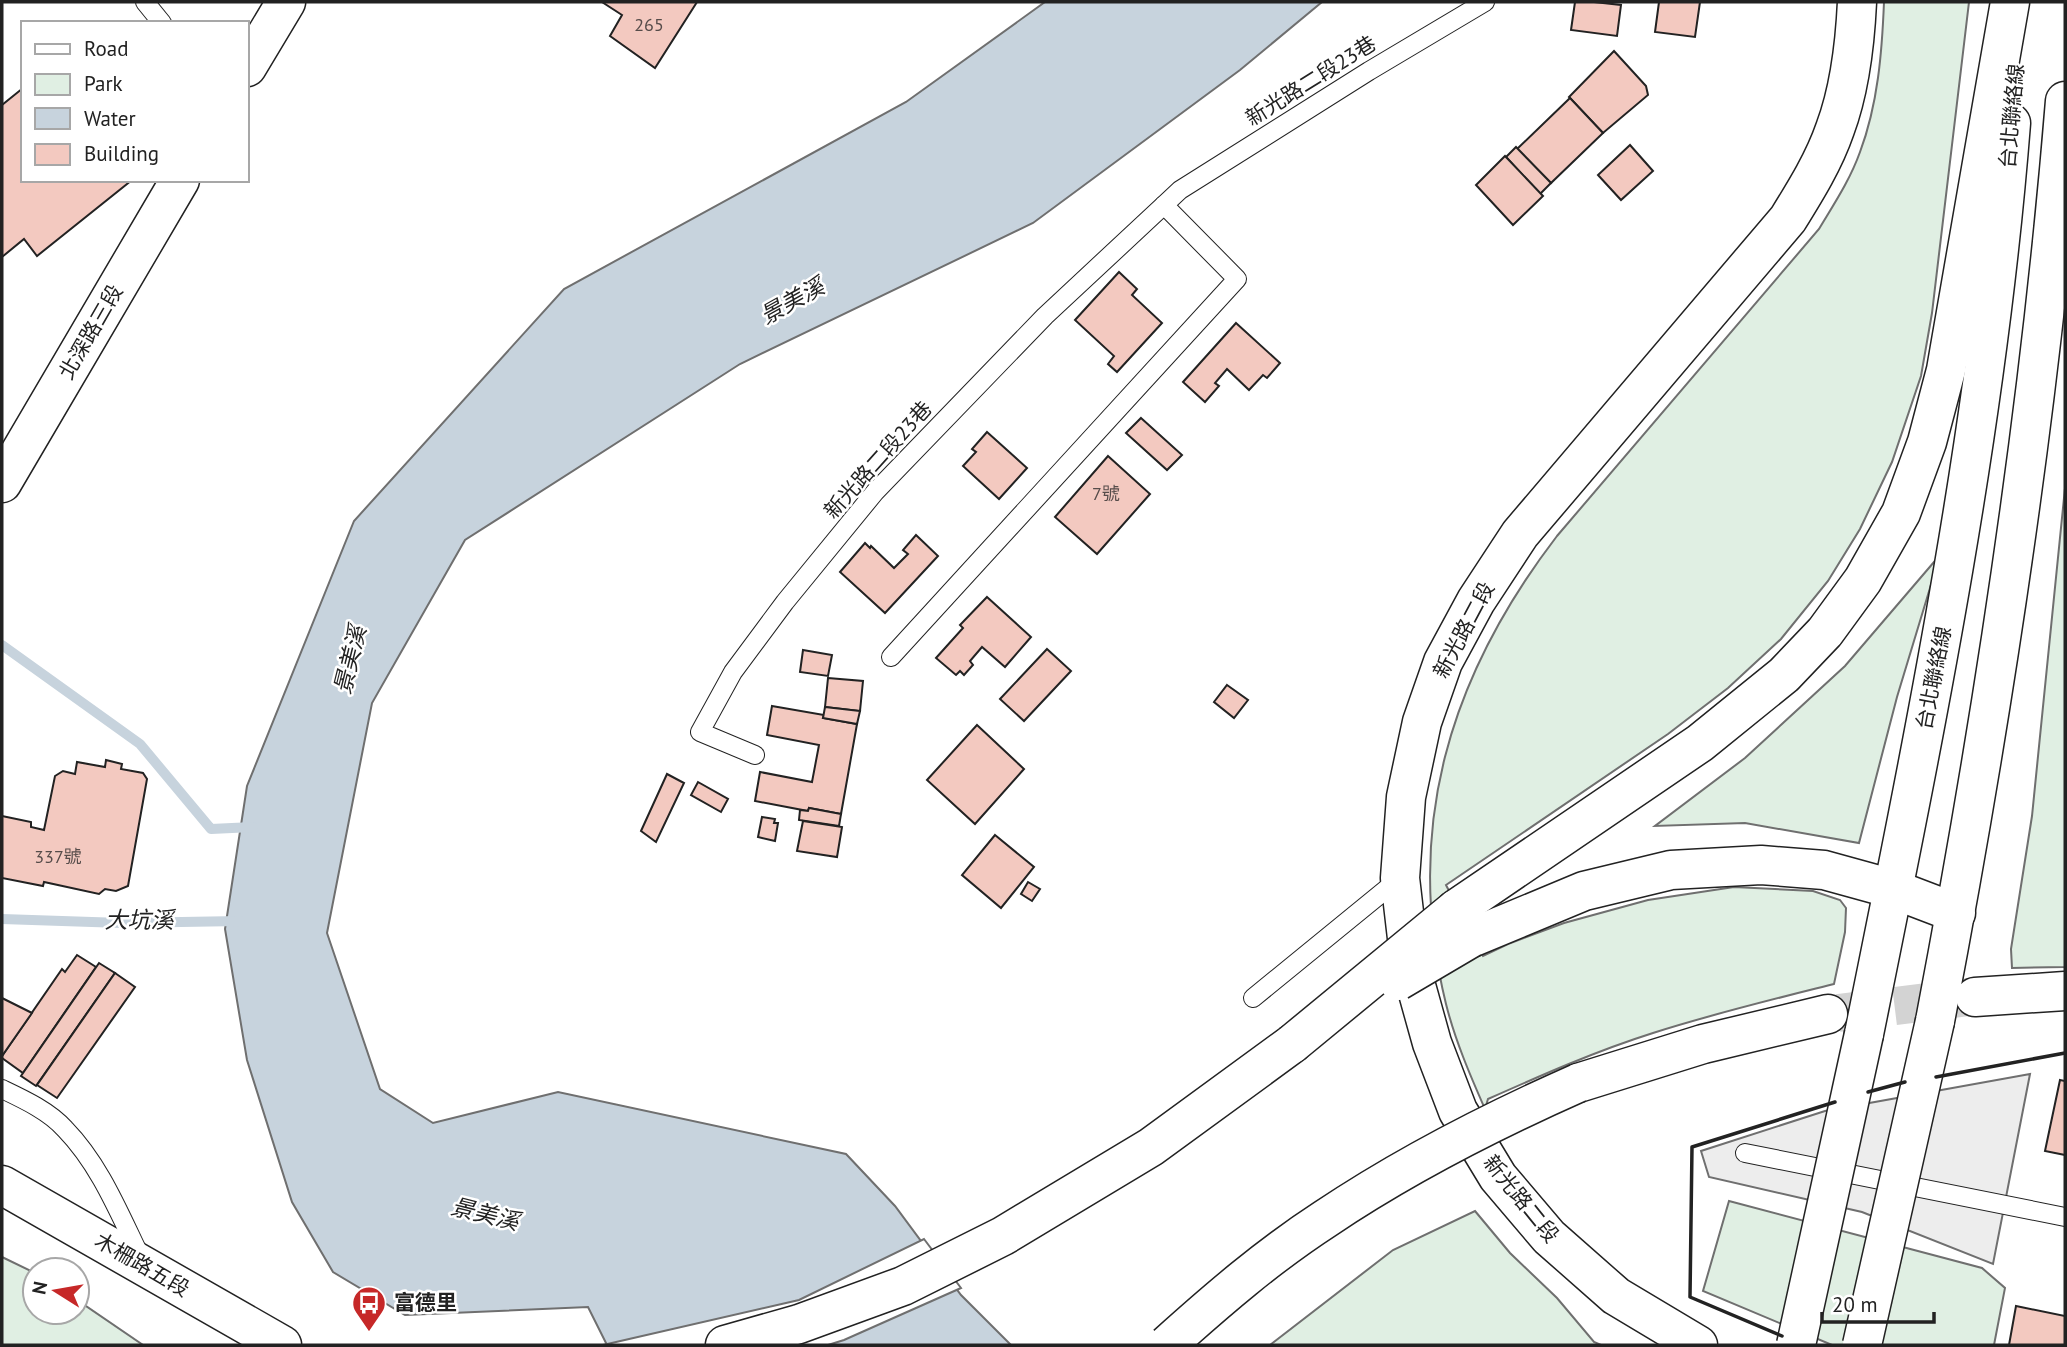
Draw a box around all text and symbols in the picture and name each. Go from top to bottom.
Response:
house number: 265 [634,13,664,36]
legend [21,21,248,182]
street label: 新光路二段23巷 [1240,30,1381,131]
text: Road [84,35,128,62]
street label: 台北聯絡線 [1993,62,2030,169]
text: Park [84,70,123,97]
text: Water [84,105,136,132]
text: Building [84,140,159,167]
water label: 景美溪 [755,270,832,330]
street label: 北深路三段 [53,280,129,384]
street label: 新光路二段23巷 [818,395,937,524]
house number: 7號 [1092,482,1120,505]
street label: 新光路二段 [1427,577,1500,682]
water label: 景美溪 [327,620,373,697]
street label: 台北聯絡線 [1910,624,1957,732]
house number: 337號 [34,845,82,868]
water label: 大坑溪 [105,905,177,934]
street label: 新光路二段 [1478,1149,1565,1248]
water label: 景美溪 [448,1191,525,1237]
street label: 木柵路五段 [90,1227,194,1303]
north arrow [21,1256,91,1326]
text: N [26,1279,52,1296]
scale bar [1822,1280,1934,1324]
bus stop icon: 富德里 [350,1284,388,1333]
place label: 富德里 [394,1289,457,1316]
text: 20 m [1832,1291,1878,1318]

